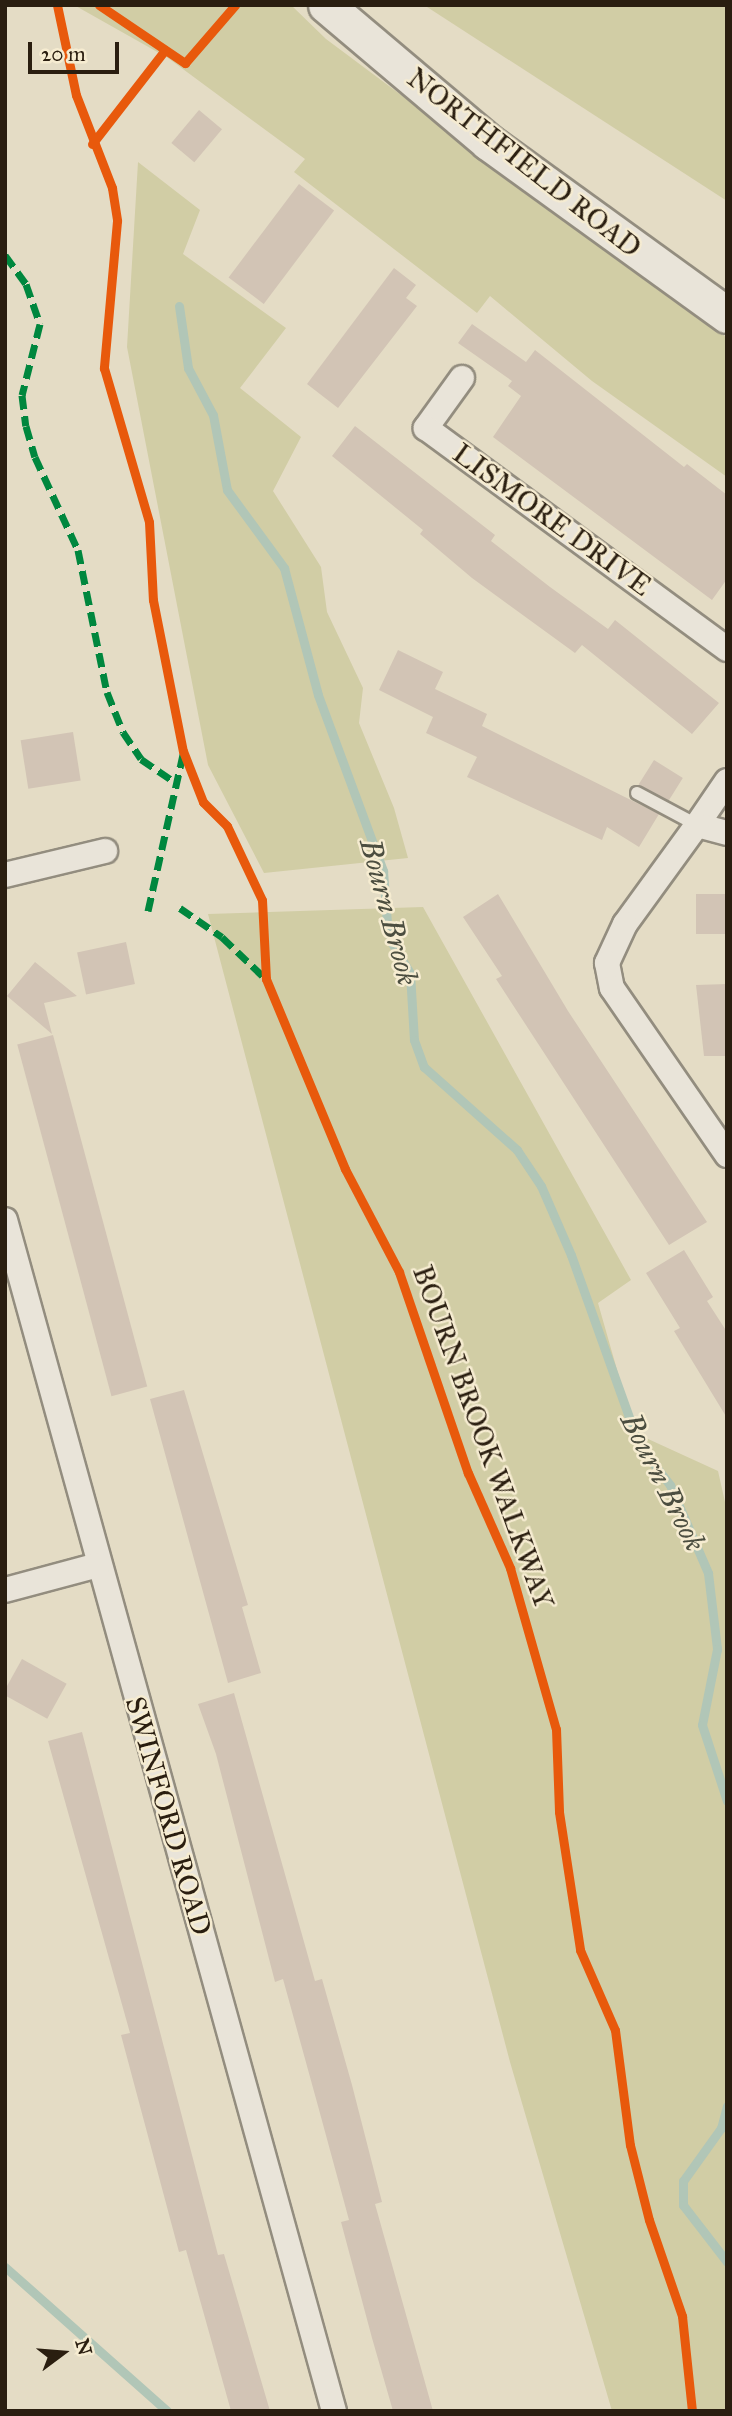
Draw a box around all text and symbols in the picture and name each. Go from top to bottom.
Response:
scale bar [32,28,122,72]
text: 20 m [41,41,86,67]
street label: NORTHFIELD ROAD [400,61,648,265]
street label: LISMORE DRIVE [446,437,658,603]
water label: Bourn Brook [352,835,426,989]
street label: BOURN BROOK WALKWAY [405,1261,561,1613]
water label: Bourn Brook [613,1407,713,1557]
street label: SWINFORD ROAD [118,1693,218,1939]
north arrow [28,2318,98,2388]
text: N [70,2336,97,2358]

